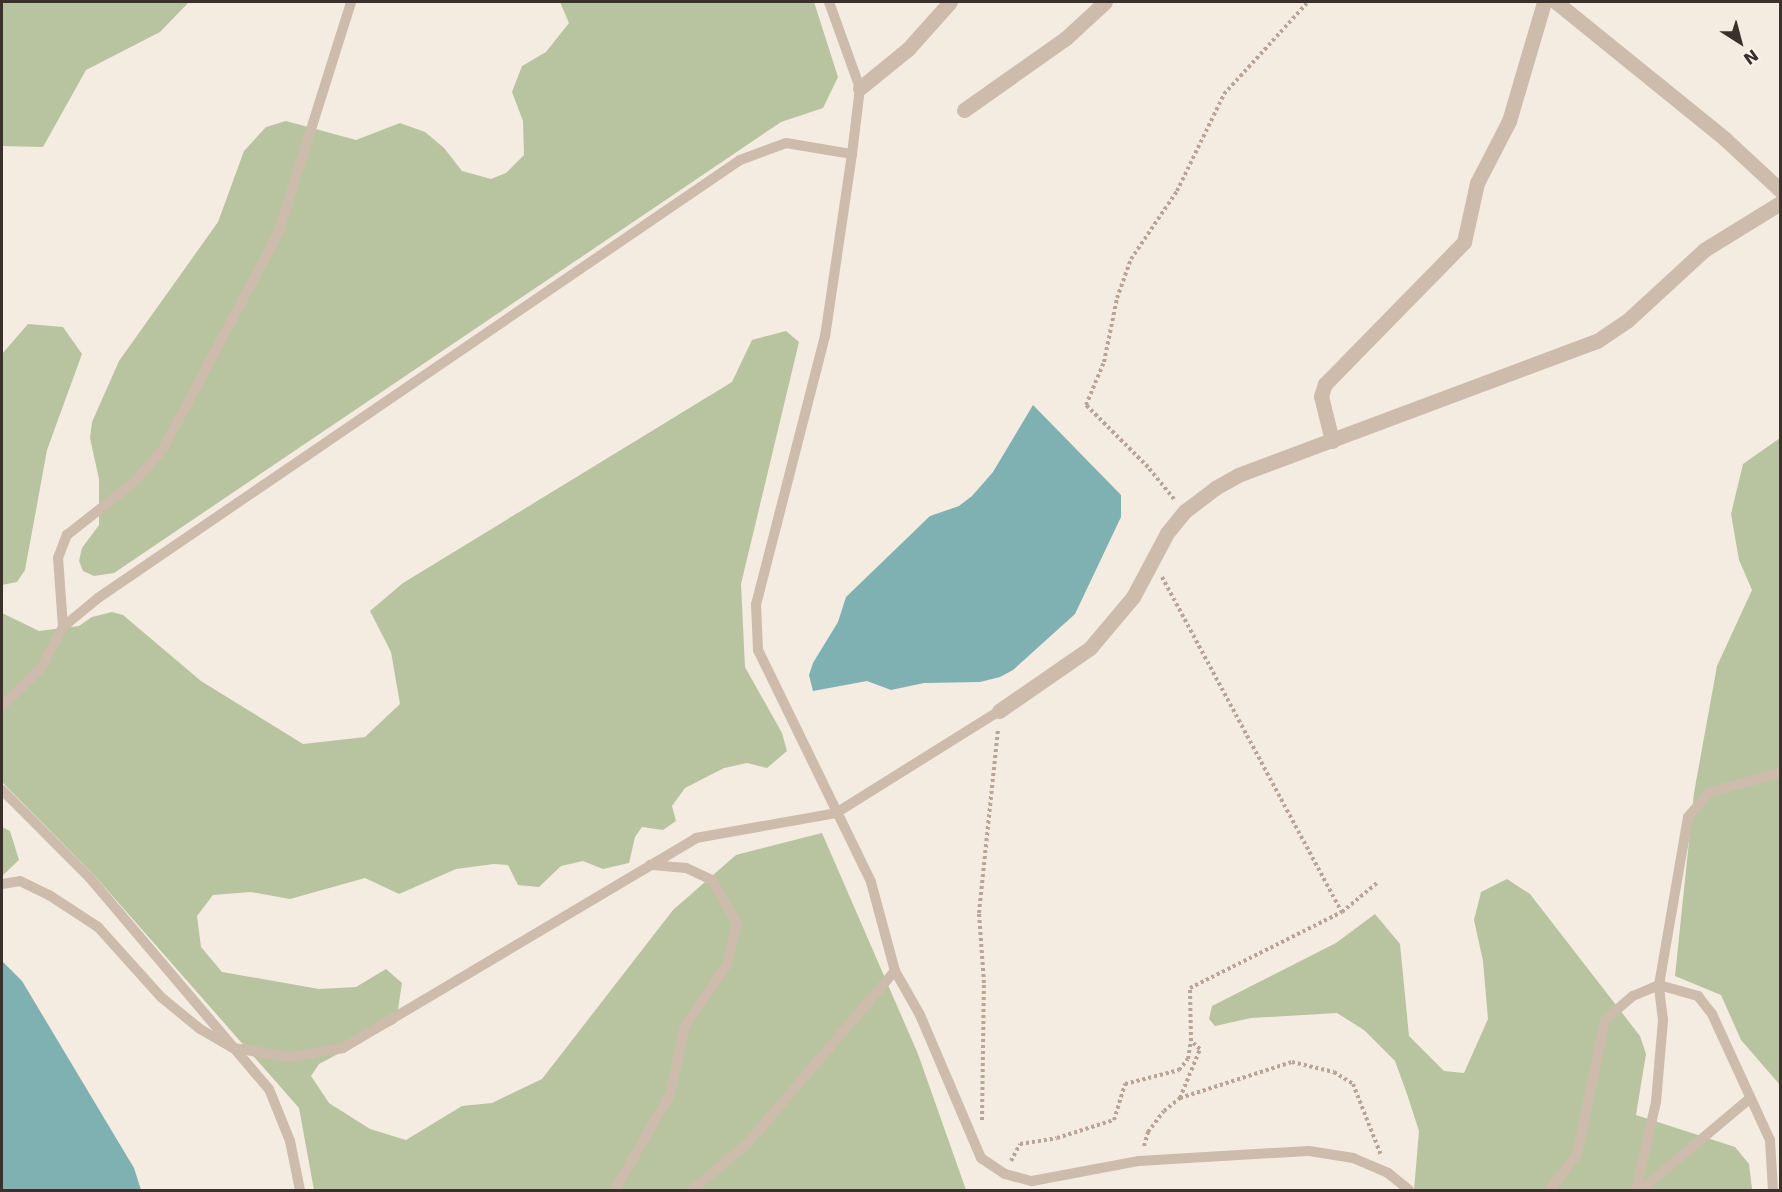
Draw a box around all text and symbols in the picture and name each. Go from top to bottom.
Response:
north arrow [1710,12,1770,72]
text: N [1740,45,1762,69]

